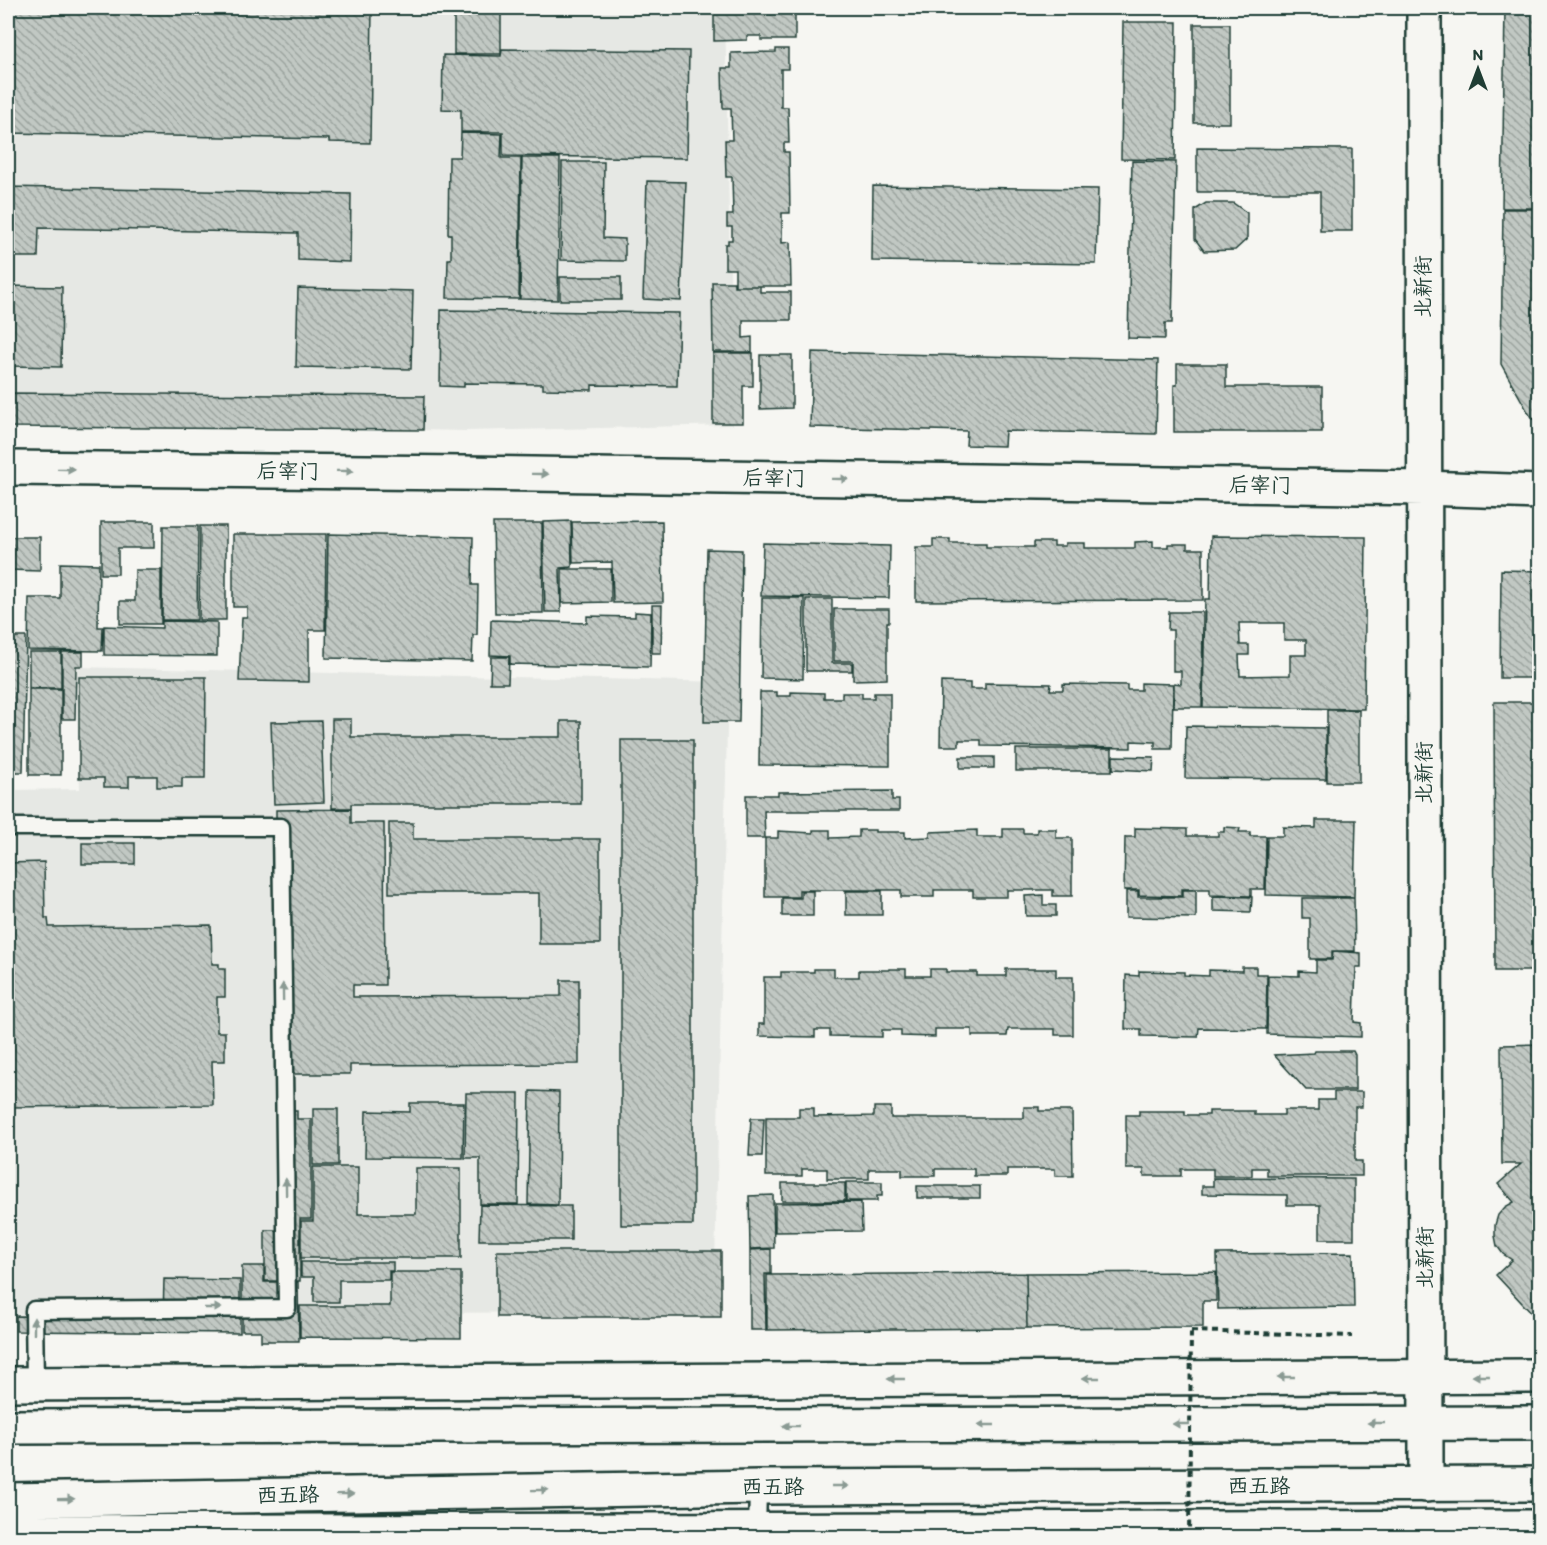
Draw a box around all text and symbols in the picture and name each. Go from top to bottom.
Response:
north arrow [1448,39,1508,99]
text: N [1473,45,1483,64]
street label: 北新街 [1410,256,1435,319]
street label: 后宰门 [256,457,320,484]
one-way arrow [56,464,75,473]
street label: 后宰门 [742,464,806,491]
one-way arrow [335,467,354,476]
one-way arrow [530,469,549,479]
street label: 后宰门 [1228,471,1292,498]
one-way arrow [830,474,849,483]
street label: 北新街 [1411,742,1436,805]
one-way arrow [278,983,288,1002]
one-way arrow [281,1178,291,1197]
street label: 北新街 [1412,1227,1437,1290]
one-way arrow [204,1304,223,1313]
one-way arrow [29,1316,39,1335]
one-way arrow [1472,1371,1491,1381]
one-way arrow [1277,1372,1296,1382]
one-way arrow [1082,1373,1101,1383]
one-way arrow [887,1374,906,1384]
one-way arrow [1367,1418,1386,1428]
one-way arrow [1172,1419,1191,1429]
one-way arrow [977,1420,996,1430]
one-way arrow [782,1421,801,1431]
street label: 西五路 [1228,1473,1291,1498]
street label: 西五路 [742,1474,805,1499]
street label: 西五路 [256,1481,320,1508]
one-way arrow [830,1481,849,1491]
one-way arrow [530,1485,549,1495]
one-way arrow [335,1489,354,1499]
one-way arrow [56,1494,75,1503]

